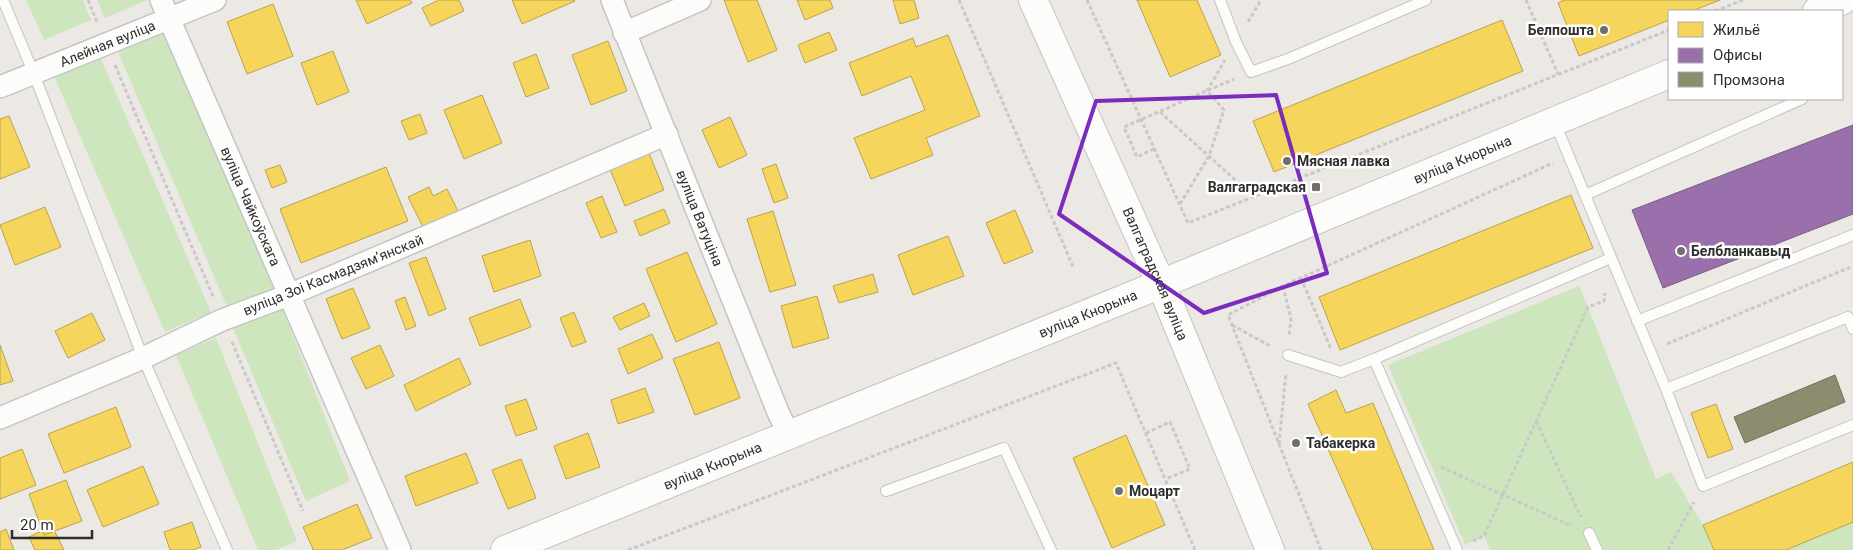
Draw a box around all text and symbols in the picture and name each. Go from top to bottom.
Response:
legend [1668,10,1843,100]
street label: Алейная вуліца [57,17,158,70]
text: Жильё [1713,21,1760,39]
place label: Белпошта [1528,22,1595,38]
marker: Белпошта [1598,24,1610,36]
text: Офисы [1713,46,1762,64]
text: Промзона [1713,71,1785,89]
street label: вуліца Кнорына [1411,132,1514,187]
street label: вуліца Чайкоўскага [218,144,284,268]
place label: Мясная лавка [1297,153,1390,169]
marker: Мясная лавка [1281,155,1293,167]
street label: вуліца Ватуціна [673,168,726,268]
place label: Валгаградская [1208,179,1306,195]
marker: Валгаградская [1310,181,1322,193]
street label: Валгаградская вуліца [1120,205,1191,343]
street label: вуліца Зоі Касмадзямʼянскай [241,231,425,319]
place label: Белбланкавыд [1691,243,1790,259]
marker: Белбланкавыд [1675,245,1687,257]
street label: вуліца Кнорына [1036,287,1139,341]
place label: Табакерка [1306,435,1376,451]
marker: Табакерка [1290,437,1302,449]
street label: вуліца Кнорына [661,439,764,493]
place label: Моцарт [1129,483,1180,499]
marker: Моцарт [1113,485,1125,497]
scale bar [12,508,92,540]
text: 20 m [20,516,54,534]

